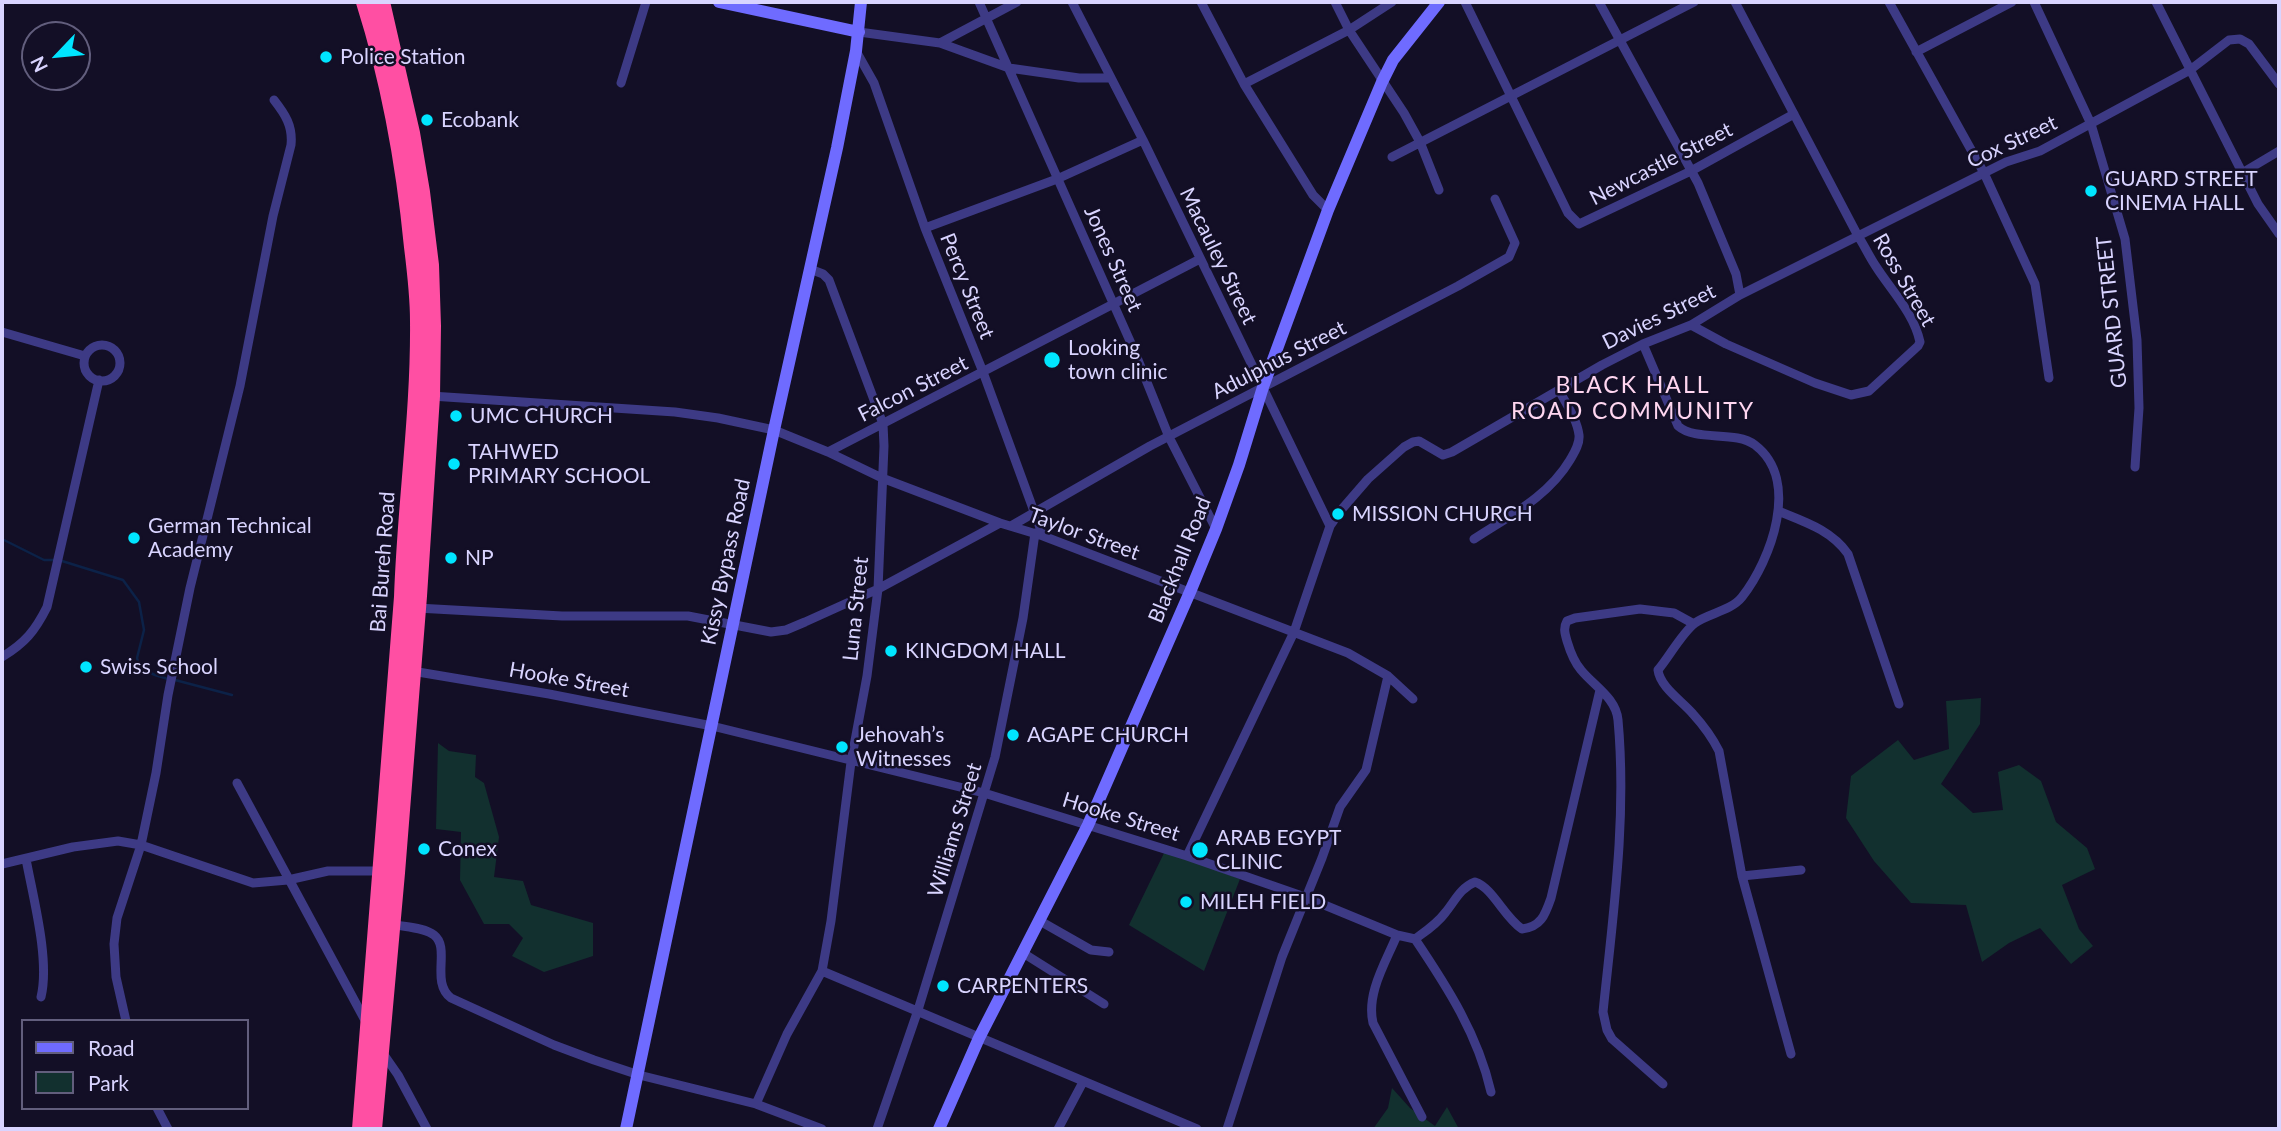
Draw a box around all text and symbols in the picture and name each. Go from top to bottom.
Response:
north arrow [21,21,91,91]
place label: Police Station [340,44,466,70]
marker: Police Station [318,49,334,65]
text: N [25,53,52,76]
place label: Ecobank [441,107,519,133]
street label: Cox Street [1963,110,2061,174]
marker: Ecobank [419,112,435,128]
street label: Newcastle Street [1585,117,1737,211]
place label: GUARD STREET CINEMA HALL [2105,166,2258,216]
street label: Macauley Street [1174,183,1262,329]
marker: GUARD STREET CINEMA HALL [2083,183,2099,199]
street label: Jones Street [1079,202,1147,316]
street label: Percy Street [934,229,1000,343]
street label: Ross Street [1867,229,1941,331]
street label: GUARD STREET [2091,235,2133,389]
street label: Davies Street [1598,279,1720,355]
street label: Adulphus Street [1208,315,1350,405]
place label: Looking town clinic [1068,335,1168,385]
marker: Looking town clinic [1042,350,1062,370]
street label: Falcon Street [854,351,972,427]
district label: BLACK HALL ROAD COMMUNITY [1513,372,1753,426]
place label: UMC CHURCH [470,403,613,429]
marker: UMC CHURCH [448,408,464,424]
place label: TAHWED PRIMARY SCHOOL [468,439,650,489]
marker: TAHWED PRIMARY SCHOOL [446,456,462,472]
street label: Kissy Bypass Road [696,476,756,648]
street label: Bai Bureh Road [366,491,400,633]
street label: Blackhall Road [1143,493,1217,627]
place label: MISSION CHURCH [1352,501,1533,527]
street label: Taylor Street [1025,502,1143,566]
marker: MISSION CHURCH [1330,506,1346,522]
place label: German Technical Academy [148,513,312,563]
marker: German Technical Academy [126,530,142,546]
place label: NP [465,545,494,571]
marker: NP [443,550,459,566]
street label: Luna Street [838,556,874,662]
place label: KINGDOM HALL [905,638,1066,664]
marker: KINGDOM HALL [883,643,899,659]
place label: Swiss School [100,654,218,680]
street label: Hooke Street [507,657,631,703]
marker: Swiss School [78,659,94,675]
place label: Jehovah’s Witnesses [856,722,951,772]
place label: AGAPE CHURCH [1027,722,1189,748]
marker: AGAPE CHURCH [1005,727,1021,743]
marker: Jehovah’s Witnesses [834,739,850,755]
street label: Williams Street [923,760,987,900]
street label: Hooke Street [1059,787,1183,847]
place label: ARAB EGYPT CLINIC [1216,825,1341,875]
place label: Conex [438,836,497,862]
marker: ARAB EGYPT CLINIC [1190,840,1210,860]
marker: Conex [416,841,432,857]
place label: MILEH FIELD [1200,889,1326,915]
marker: MILEH FIELD [1178,894,1194,910]
place label: CARPENTERS [957,973,1088,999]
marker: CARPENTERS [935,978,951,994]
legend [21,1019,248,1110]
text: Road [88,1035,135,1060]
text: Park [88,1070,129,1095]

